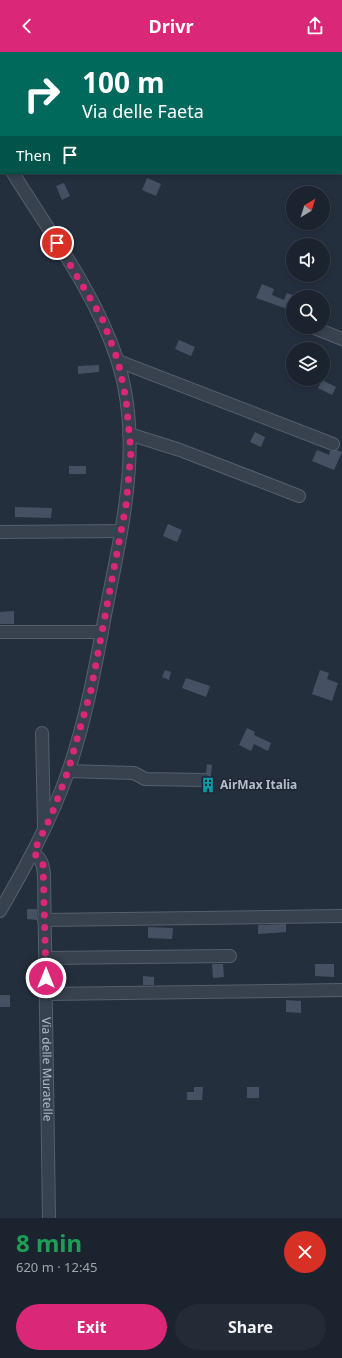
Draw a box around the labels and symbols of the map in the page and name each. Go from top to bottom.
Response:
north arrow [286,186,330,230]
pin [40,226,74,260]
building icon: AirMax Italia [199,776,217,794]
place label: AirMax Italia [220,776,297,793]
position arrow [25,957,67,999]
street label: Via delle Muratelle [38,1017,57,1122]

